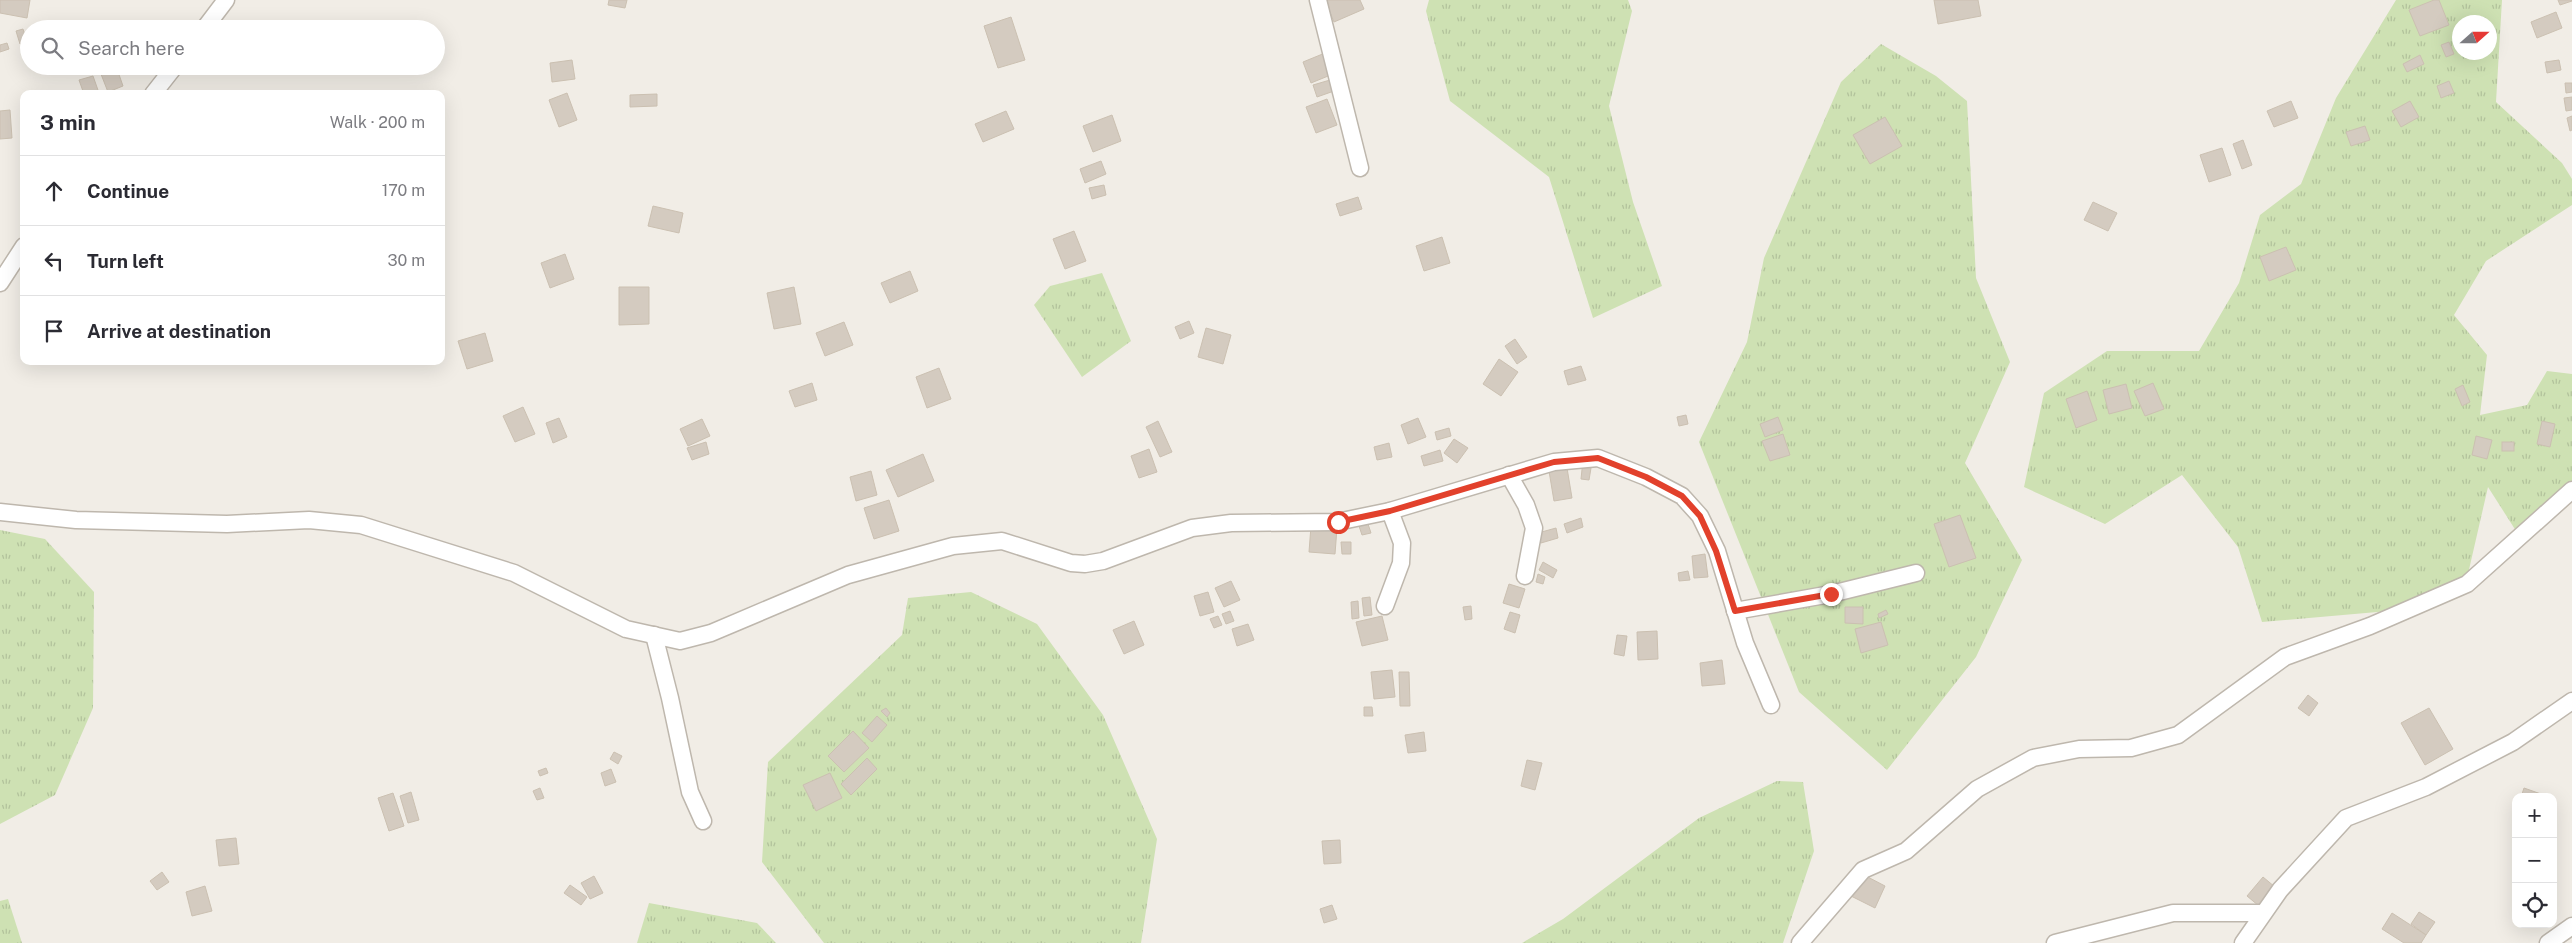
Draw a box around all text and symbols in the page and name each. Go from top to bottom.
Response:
north arrow [2452,15,2497,60]
search box [20,20,445,75]
icon: search [38,34,66,62]
text: Search here [78,37,185,59]
text: 3 min [40,110,96,135]
text: Walk · 200 m [330,113,425,132]
icon: ahead [40,177,68,205]
text: Continue [87,180,169,202]
text: 170 m [382,181,425,200]
icon: left [40,247,68,275]
text: Turn left [87,250,164,272]
text: 30 m [388,251,425,270]
icon: arrive [40,317,68,345]
text: Arrive at destination [87,320,271,342]
route start [1327,511,1350,534]
route end [1820,583,1843,606]
map controls [2512,793,2557,928]
button: + [2512,793,2557,838]
button: − [2512,838,2557,883]
button: locate [2512,883,2557,928]

